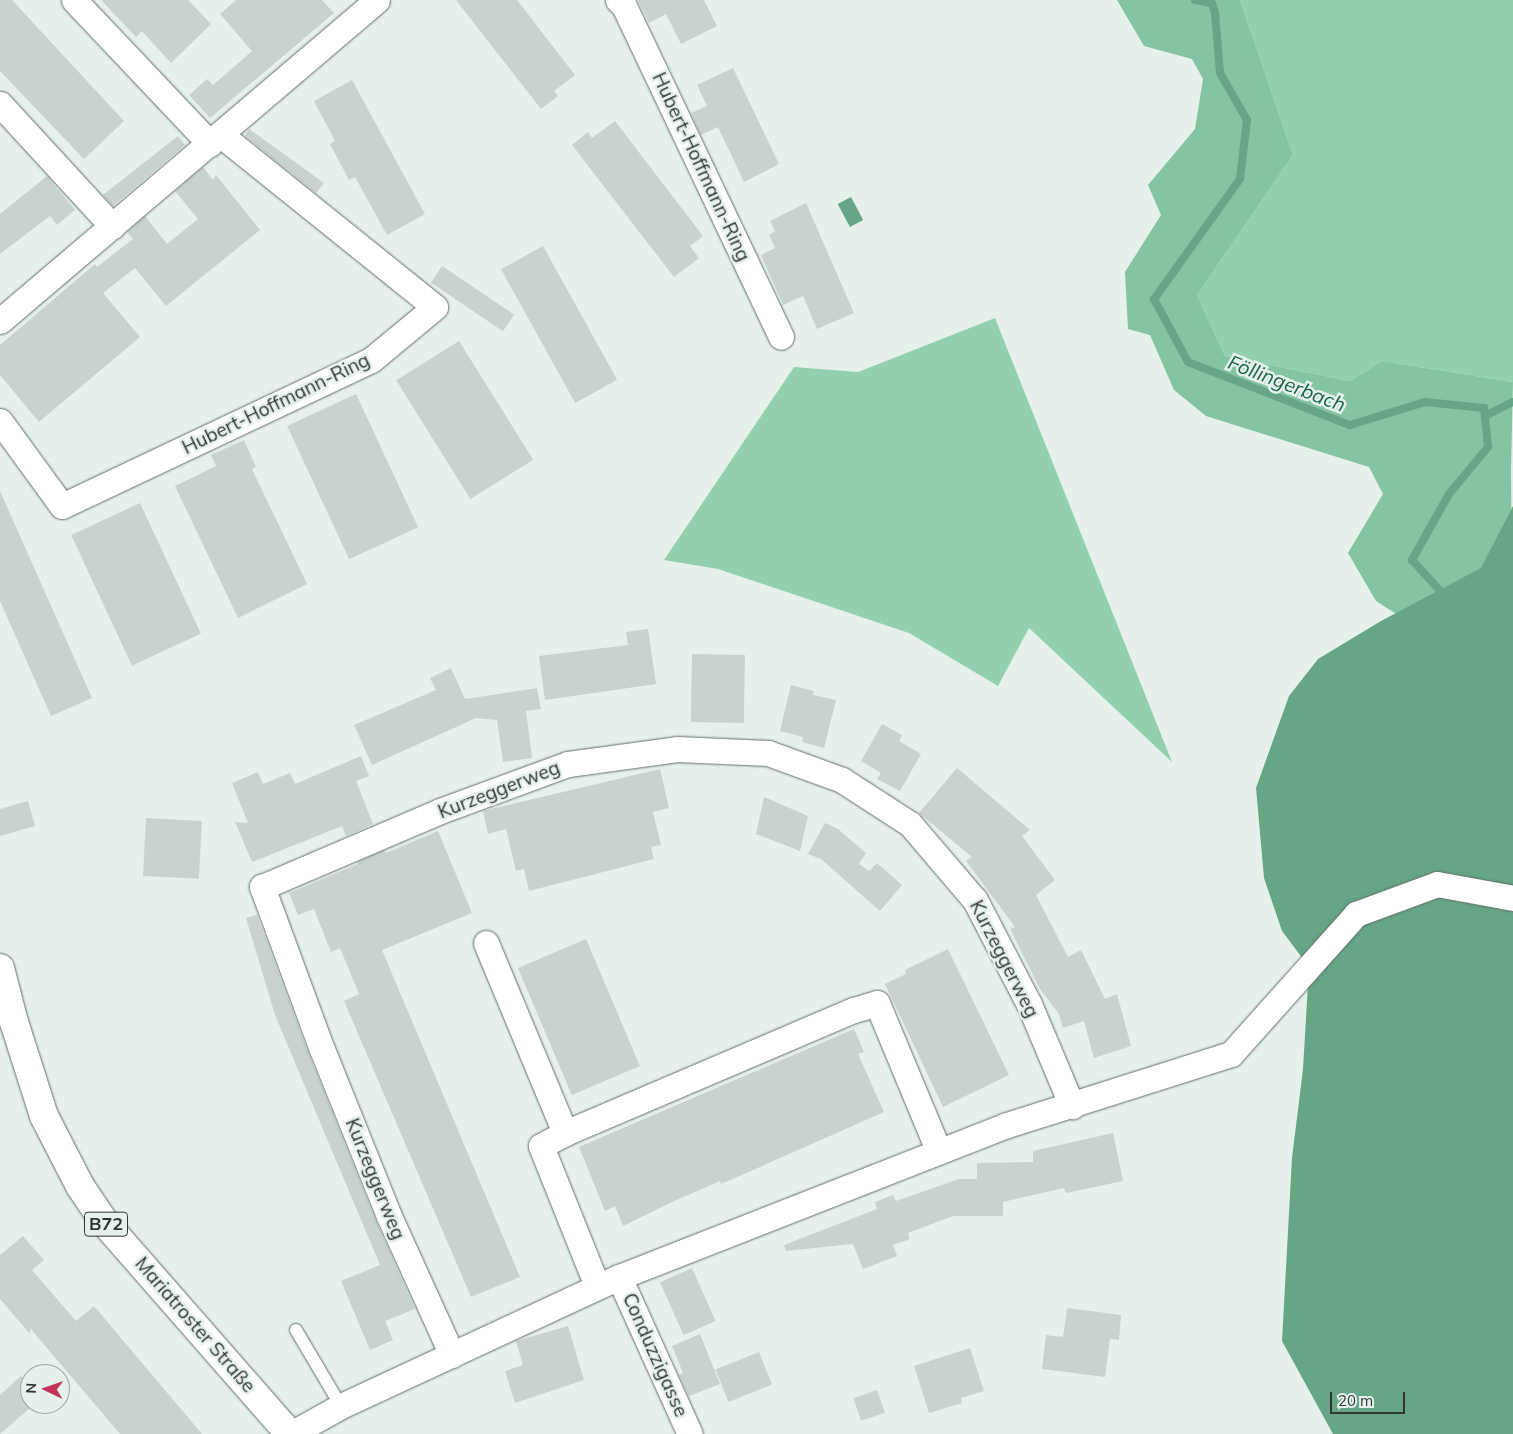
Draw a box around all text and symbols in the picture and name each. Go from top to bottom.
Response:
street label: Hubert-Hoffmann-Ring [647,69,755,265]
street label: Hubert-Hoffmann-Ring [179,349,373,459]
water label: Föllingerbach [1225,350,1349,416]
street label: Kurzeggerweg [435,756,563,824]
street label: Kurzeggerweg [965,897,1043,1021]
street label: Kurzeggerweg [340,1115,410,1243]
road number: B72 [84,1208,128,1240]
street label: Mariatroster Straße [130,1253,260,1397]
street label: Conduzzigasse [618,1290,692,1420]
north arrow [20,1364,70,1414]
scale bar [1333,1382,1408,1414]
text: N [22,1383,40,1394]
text: 20 m [1338,1391,1373,1410]

